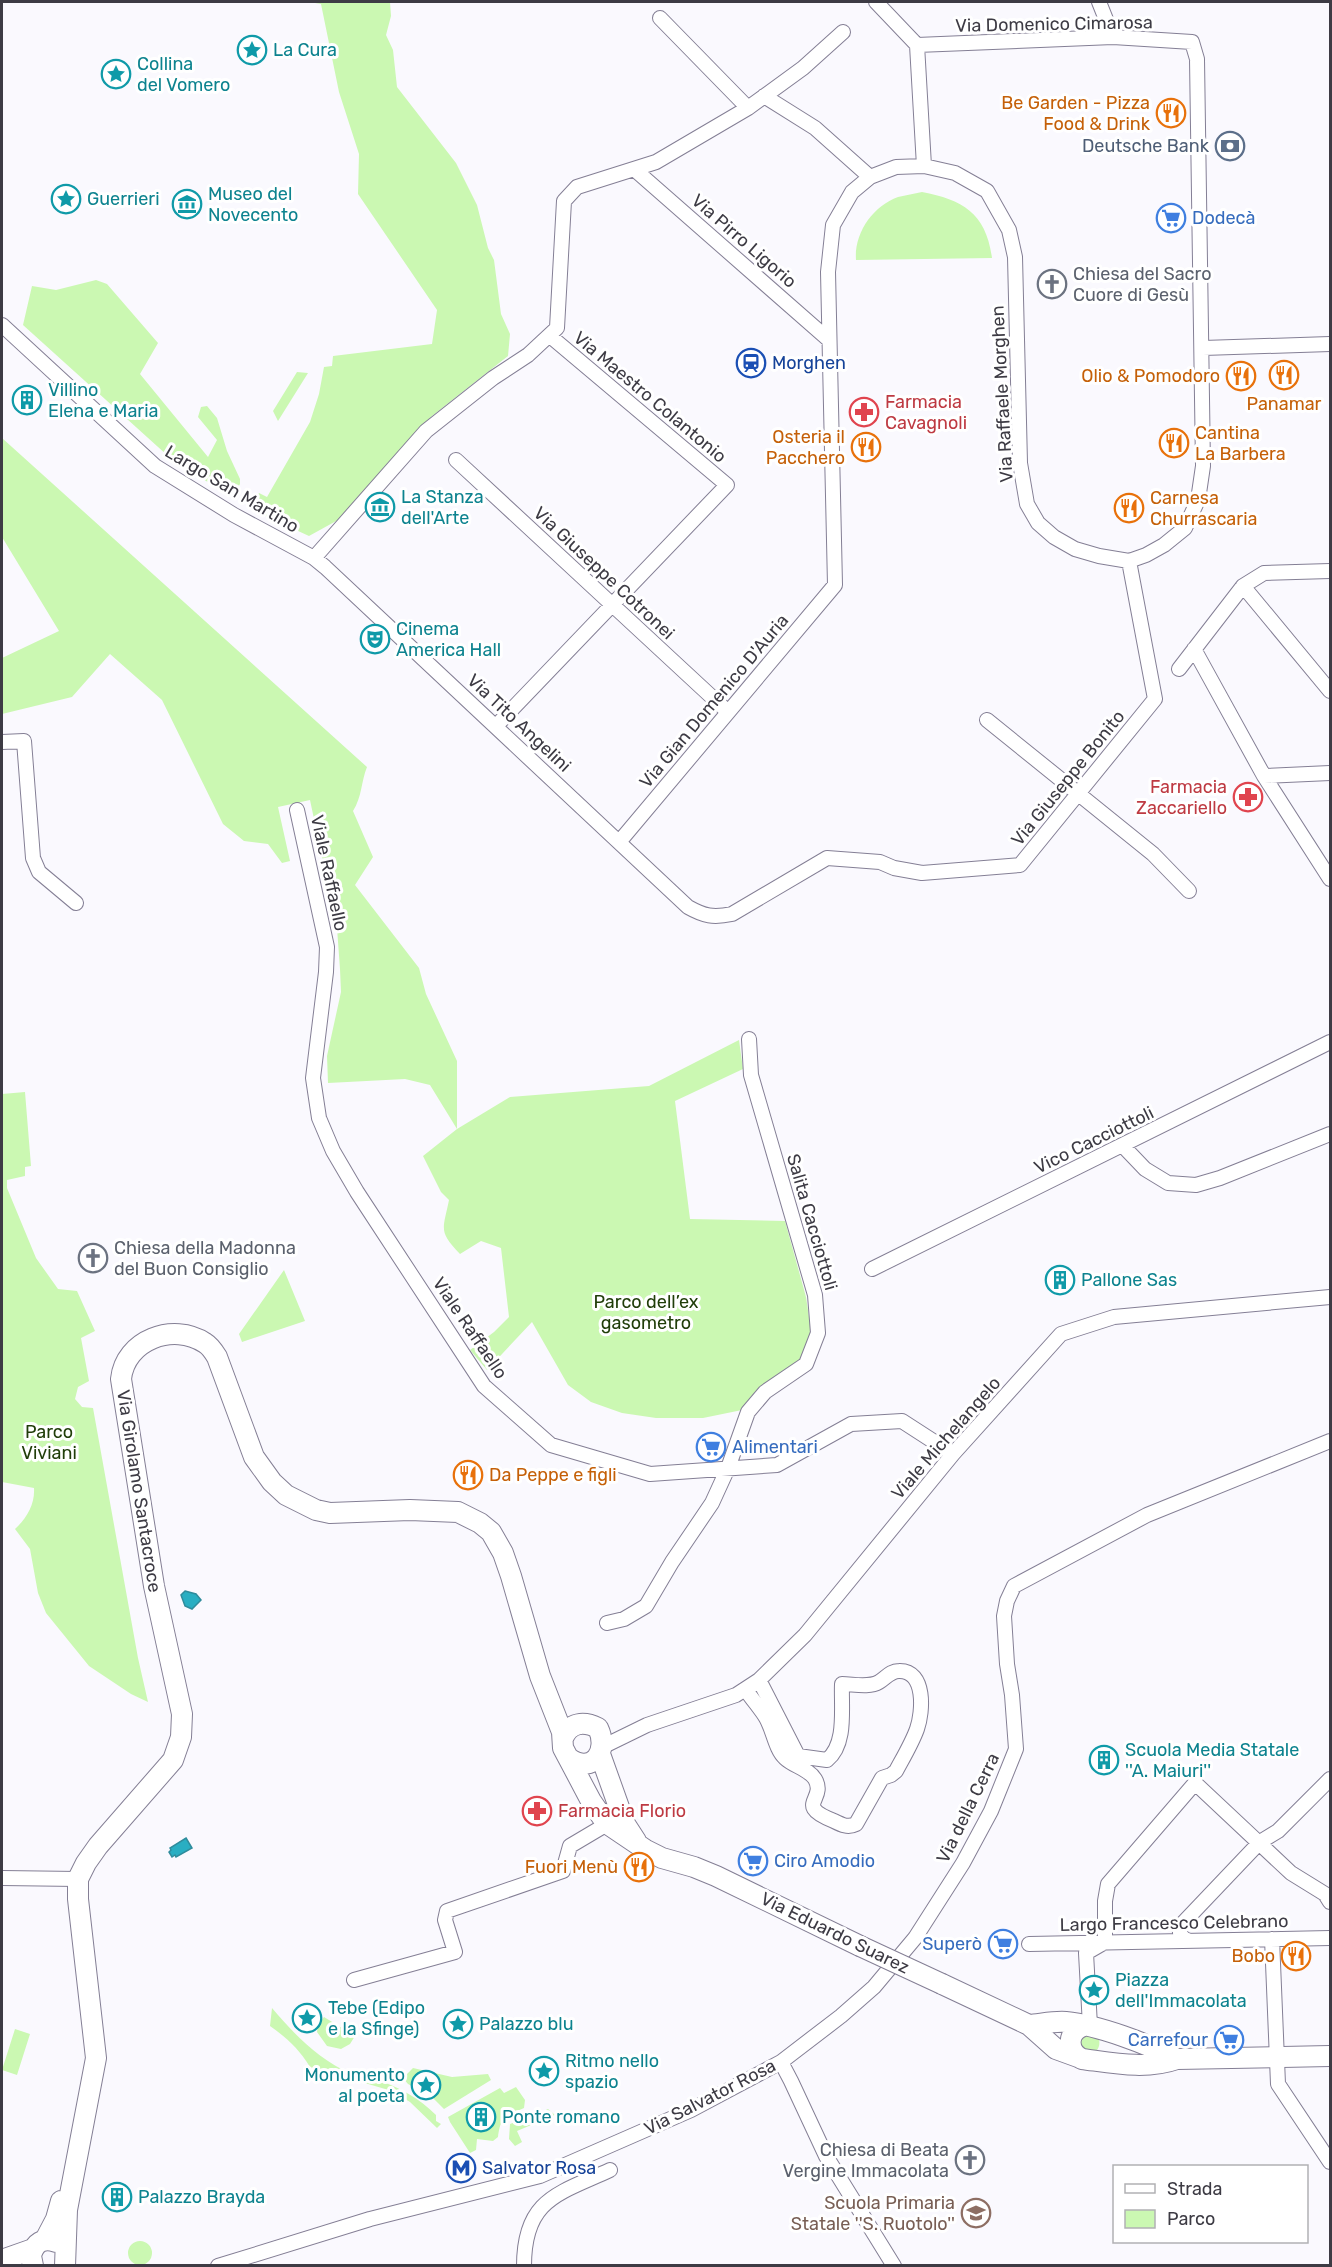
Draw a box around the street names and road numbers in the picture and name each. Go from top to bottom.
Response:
street label: Via Domenico Cimarosa [955,11,1153,37]
street label: Via Pirro Ligorio [687,189,801,293]
street label: Via Raffaele Morghen [986,305,1018,483]
street label: Via Maestro Colantonio [569,327,731,467]
street label: Largo San Martino [161,440,303,538]
street label: Via Giuseppe Cotronei [529,502,679,644]
street label: Via Gian Domenico D'Auria [635,610,793,792]
street label: Via Tito Angelini [463,669,575,777]
street label: Via Giuseppe Bonito [1007,706,1129,850]
street label: Viale Raffaello [306,813,352,933]
street label: Vico Cacciottoli [1031,1102,1157,1178]
street label: Salita Cacciottoli [782,1151,842,1293]
street label: Viale Raffaello [428,1273,512,1383]
street label: Viale Michelangelo [887,1372,1005,1504]
street label: Via Girolamo Santacroce [112,1388,166,1594]
street label: Via della Cerra [932,1749,1004,1867]
street label: Via Eduardo Suarez [757,1887,913,1979]
street label: Largo Francesco Celebrano [1059,1910,1289,1936]
street label: Via Salvator Rosa [641,2054,779,2140]

